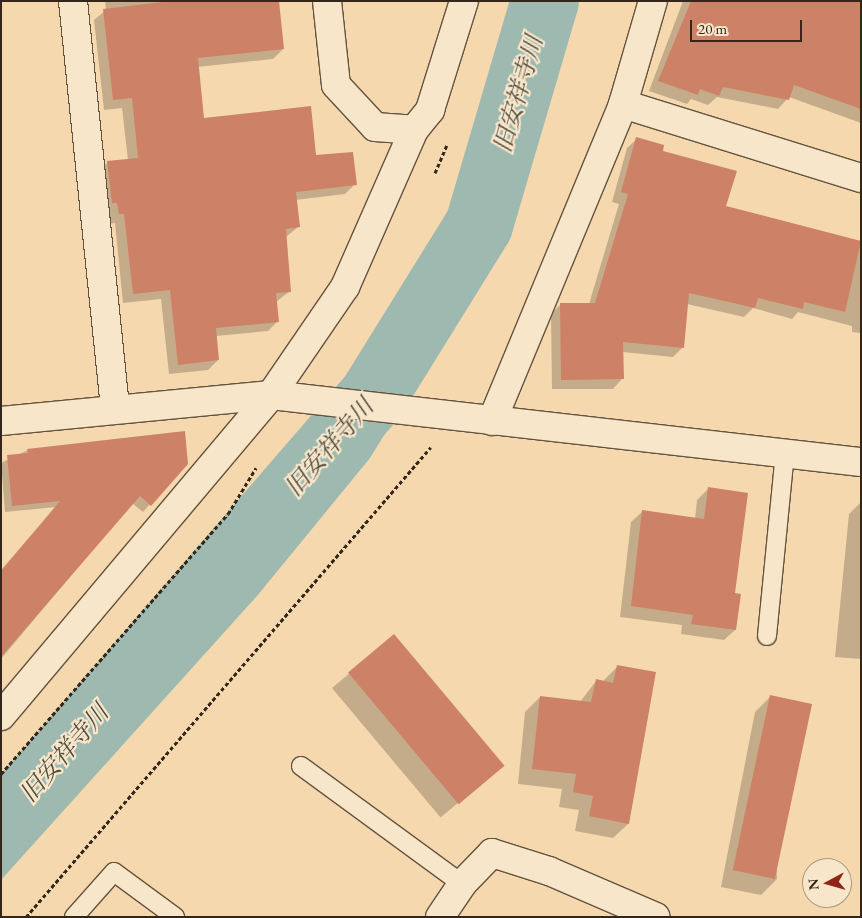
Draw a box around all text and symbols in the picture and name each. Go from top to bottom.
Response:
scale bar [692,10,804,42]
text: 20 m [698,19,727,38]
water label: 旧安祥寺川 [488,32,548,156]
water label: 旧安祥寺川 [279,392,379,502]
water label: 旧安祥寺川 [14,698,114,808]
north arrow [802,858,852,908]
text: N [804,878,823,891]

